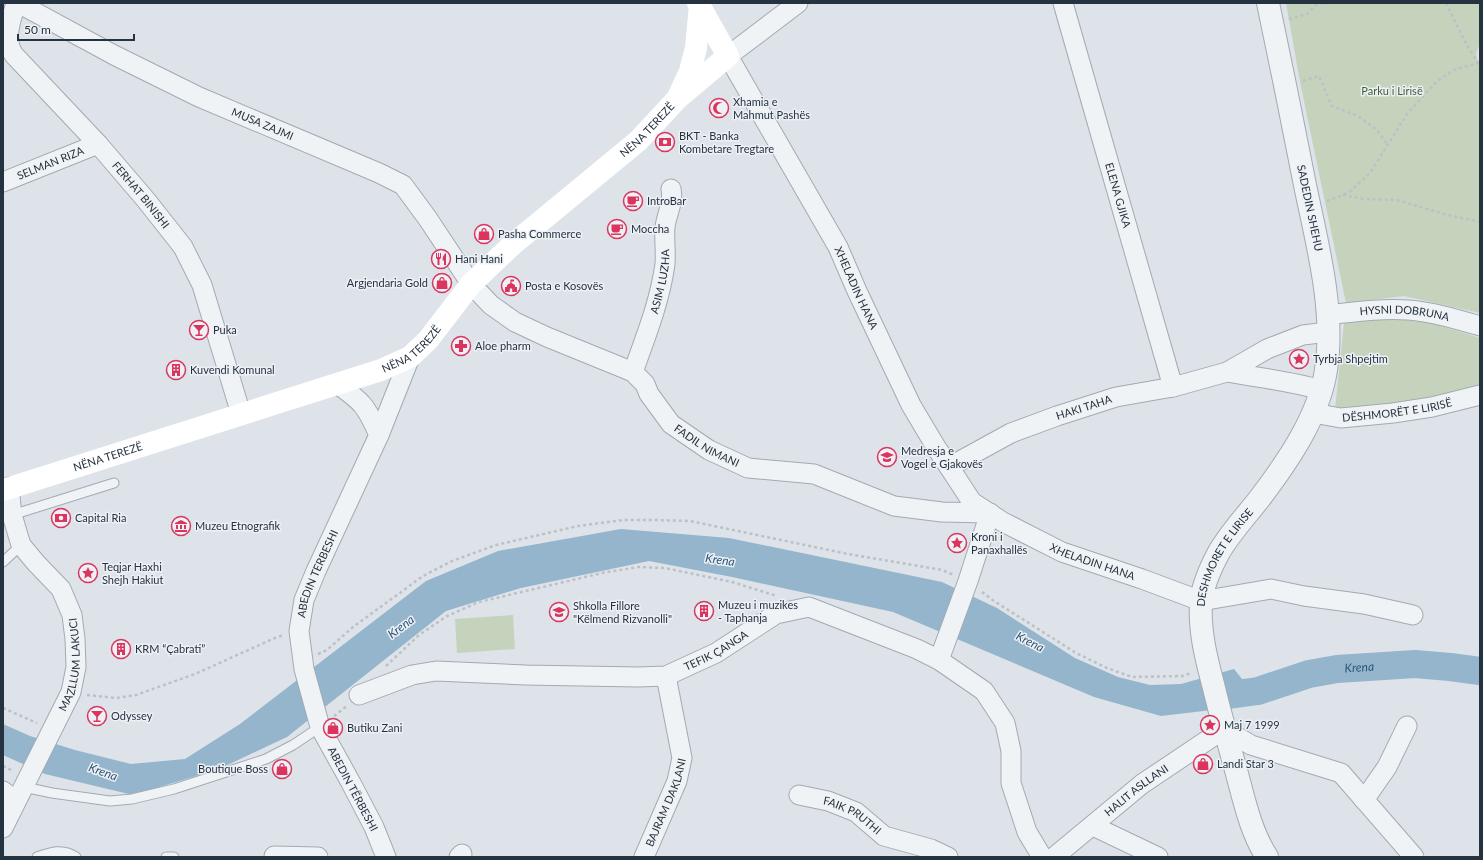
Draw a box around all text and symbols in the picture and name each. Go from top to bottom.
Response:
scale bar [18,16,134,42]
text: 50 m [24,22,51,37]
park label: Parku i Lirisë [1361,84,1423,97]
place label: Xhamia e Mahmut Pashës [733,95,810,121]
mosque icon: Xhamia e Mahmut Pashës [708,97,730,119]
street label: NËNA TEREZË [617,99,677,159]
street label: MUSA ZAJMI [230,105,296,142]
place label: BKT - Banka Kombetare Tregtare [679,129,774,155]
bank icon: BKT - Banka Kombetare Tregtare [654,131,676,153]
street label: SELMAN RIZA [15,143,86,182]
street label: FERHAT BINISHI [110,159,173,231]
street label: ELENA GJIKA [1103,161,1134,230]
street label: SADEDIN SHEHU [1295,164,1326,252]
cafe icon: IntroBar [622,190,644,212]
place label: IntroBar [647,194,686,207]
cafe icon: Moccha [606,218,628,240]
place label: Moccha [631,222,669,235]
shop icon: Pasha Commerce [473,223,495,245]
place label: Pasha Commerce [498,227,581,240]
street label: XHELADIN HANA [833,244,881,332]
restaurant icon: Hani Hani [430,248,452,270]
street label: ASIM LUZHA [647,249,671,315]
place label: Hani Hani [455,252,503,265]
shop icon: Argjendaria Gold [431,272,453,294]
public building icon: Posta e Kosovës [500,275,522,297]
place label: Argjendaria Gold [347,276,428,289]
place label: Posta e Kosovës [525,279,603,292]
street label: HYSNI DOBRUNA [1359,302,1451,323]
bar icon: Puka [188,319,210,341]
street label: NËNA TEREZË [379,322,443,375]
place label: Puka [213,323,237,336]
pharmacy icon: Aloe pharm [450,335,472,357]
place label: Aloe pharm [475,339,531,352]
place icon: Tyrbja Shpejtim [1288,348,1310,370]
place label: Tyrbja Shpejtim [1313,352,1388,365]
building icon: Kuvendi Komunal [165,359,187,381]
place label: Kuvendi Komunal [190,363,275,376]
street label: HAKI TAHA [1054,392,1114,422]
street label: DËSHMORËT E LIRISË [1342,395,1453,424]
street label: FADIL NIMANI [672,421,742,469]
street label: NËNA TEREZË [71,439,144,473]
place label: Medresja e Vogel e Gjakovës [901,444,983,470]
school or university icon: Medresja e Vogel e Gjakovës [876,446,898,468]
street label: DESHMORET E LIRISE [1194,505,1255,607]
bank icon: Capital Ria [50,507,72,529]
place label: Capital Ria [75,511,126,524]
museum icon: Muzeu Etnografik [170,515,192,537]
place label: Muzeu Etnografik [195,519,281,532]
street label: ABEDIN TERBESHI [294,527,340,619]
place label: Kroni i Panaxhallës [971,530,1028,556]
place icon: Kroni i Panaxhallës [946,532,968,554]
street label: XHELADIN HANA [1048,540,1137,582]
water label: Krena [704,550,736,569]
place label: Teqjar Haxhi Shejh Hakiut [102,560,163,586]
place icon: Teqjar Haxhi Shejh Hakiut [77,562,99,584]
place label: Muzeu i muzikes - Taphanja [718,598,798,624]
place label: Shkolla Fillore "Këlmend Rizvanolli" [573,599,672,625]
building icon: Muzeu i muzikes - Taphanja [693,600,715,622]
school or university icon: Shkolla Fillore "Këlmend Rizvanolli" [548,601,570,623]
water label: Krena [384,612,417,641]
street label: MAZLLUM LAKUCI [55,617,82,713]
street label: TEFIK ÇANGA [682,627,750,673]
water label: Krena [1014,628,1047,655]
building icon: KRM “Çabrati” [110,638,132,660]
place label: KRM “Çabrati” [135,642,205,655]
water label: Krena [1344,659,1375,675]
bar icon: Odyssey [86,705,108,727]
place label: Odyssey [111,709,153,722]
place icon: Maj 7 1999 [1199,714,1221,736]
shop icon: Butiku Zani [322,717,344,739]
place label: Maj 7 1999 [1224,718,1280,731]
place label: Butiku Zani [347,721,403,734]
street label: ABEDIN TËRBESHI [326,744,381,833]
shop icon: Landi Star 3 [1192,753,1214,775]
street label: BAJRAM DAKLANI [642,757,688,848]
place label: Landi Star 3 [1217,757,1274,770]
shop icon: Boutique Boss [271,758,293,780]
water label: Krena [87,759,120,784]
street label: HALIT ASLLANI [1102,761,1170,818]
place label: Boutique Boss [198,762,268,775]
street label: FAIK PRUTHI [822,793,884,837]

